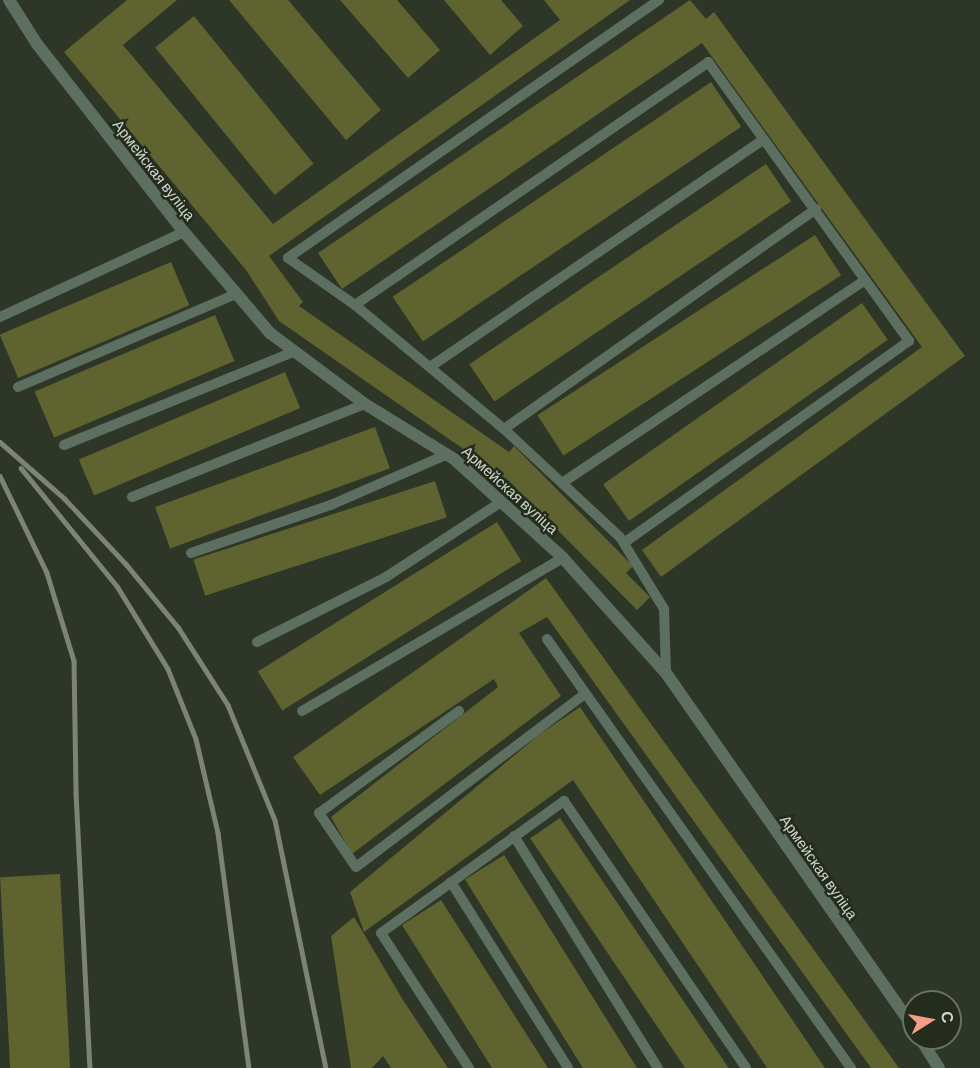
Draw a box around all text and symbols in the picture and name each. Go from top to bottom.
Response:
street label: Армейская вуліца [109,116,199,224]
street label: Армейская вуліца [458,442,562,538]
street label: Армейская вуліца [776,811,862,923]
north arrow [902,990,962,1050]
text: С [938,1009,959,1024]

